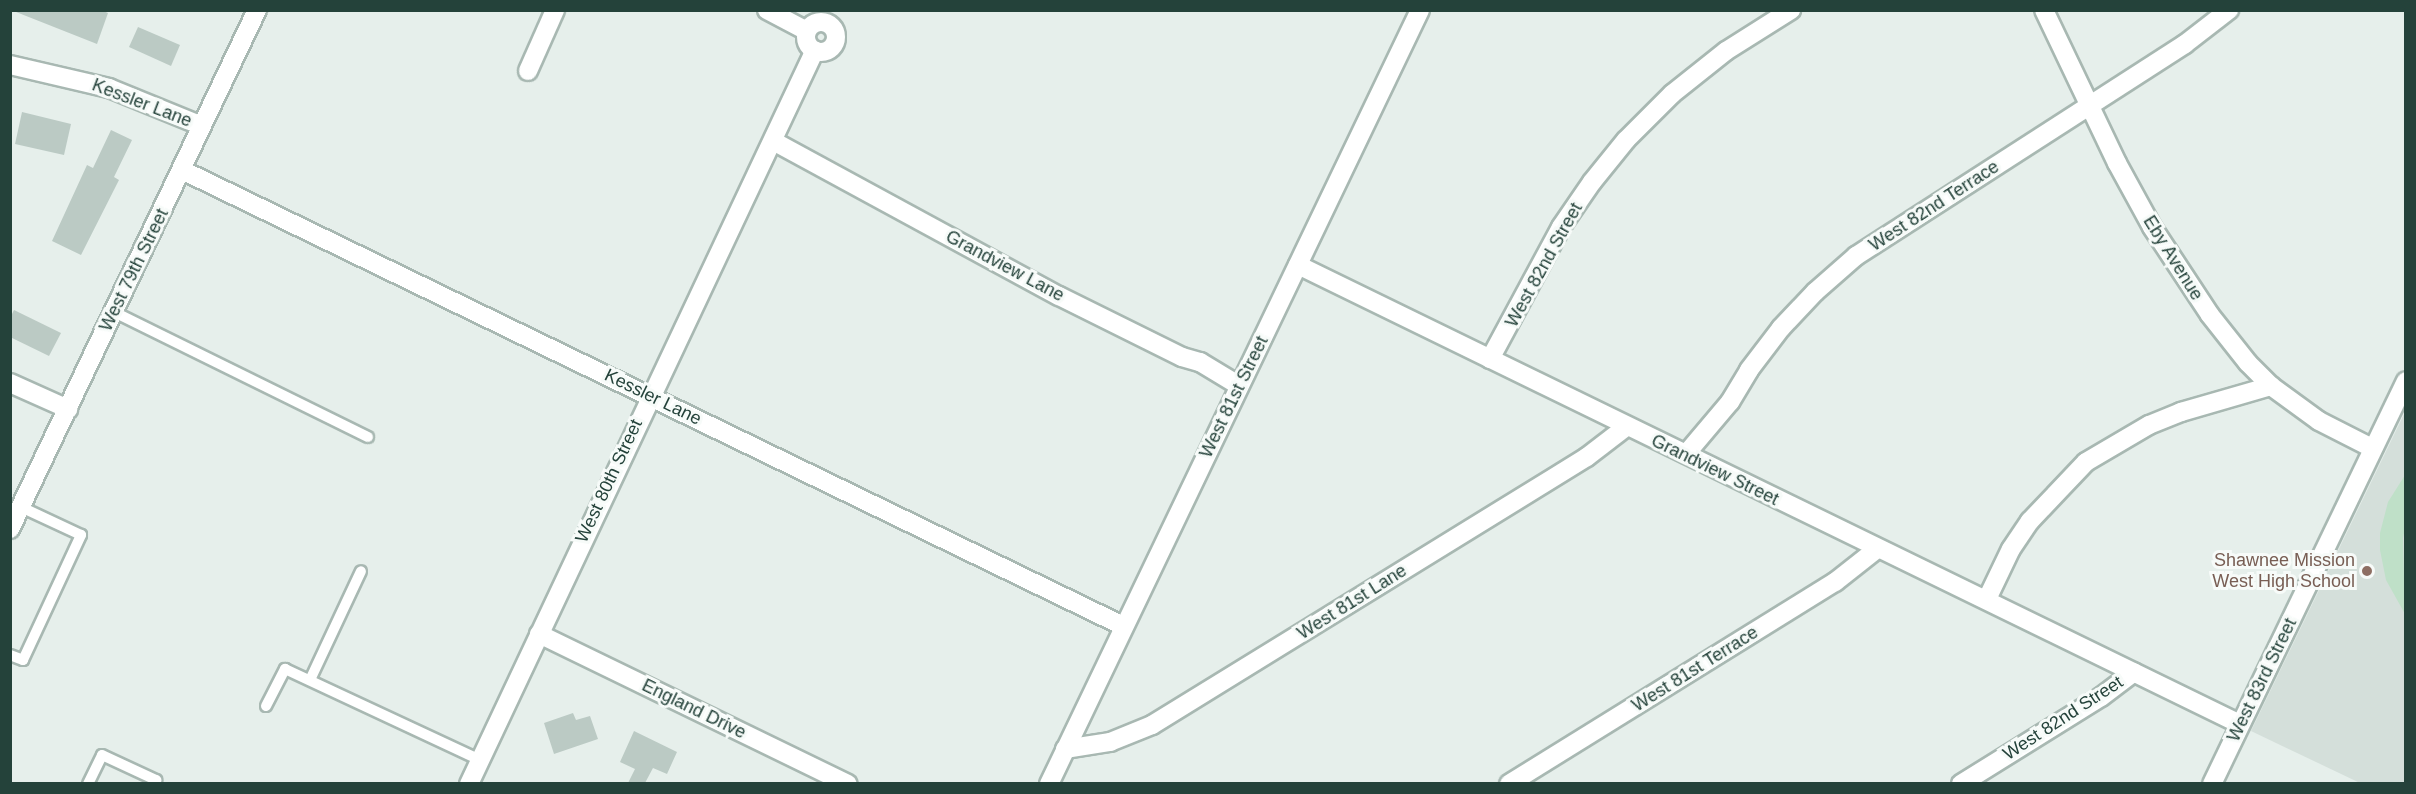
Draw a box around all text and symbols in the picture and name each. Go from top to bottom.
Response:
street label: Kessler Lane [89,74,195,132]
street label: West 82nd Terrace [1865,156,2003,256]
street label: West 82nd Street [1501,199,1587,331]
street label: West 79th Street [95,205,173,335]
street label: Eby Avenue [2138,211,2208,305]
street label: Grandview Lane [942,226,1068,306]
street label: West 81st Street [1195,333,1273,461]
street label: Kessler Lane [601,364,705,430]
street label: West 80th Street [571,416,647,546]
street label: Grandview Street [1648,430,1782,510]
place label: Shawnee Mission West High School [2212,550,2355,592]
street label: West 81st Lane [1293,560,1411,644]
marker: Shawnee Mission West High School [2360,564,2374,578]
street label: West 83rd Street [2223,615,2301,745]
street label: West 81st Terrace [1628,621,1762,717]
street label: West 82nd Street [1999,671,2127,765]
street label: England Drive [638,675,750,743]

